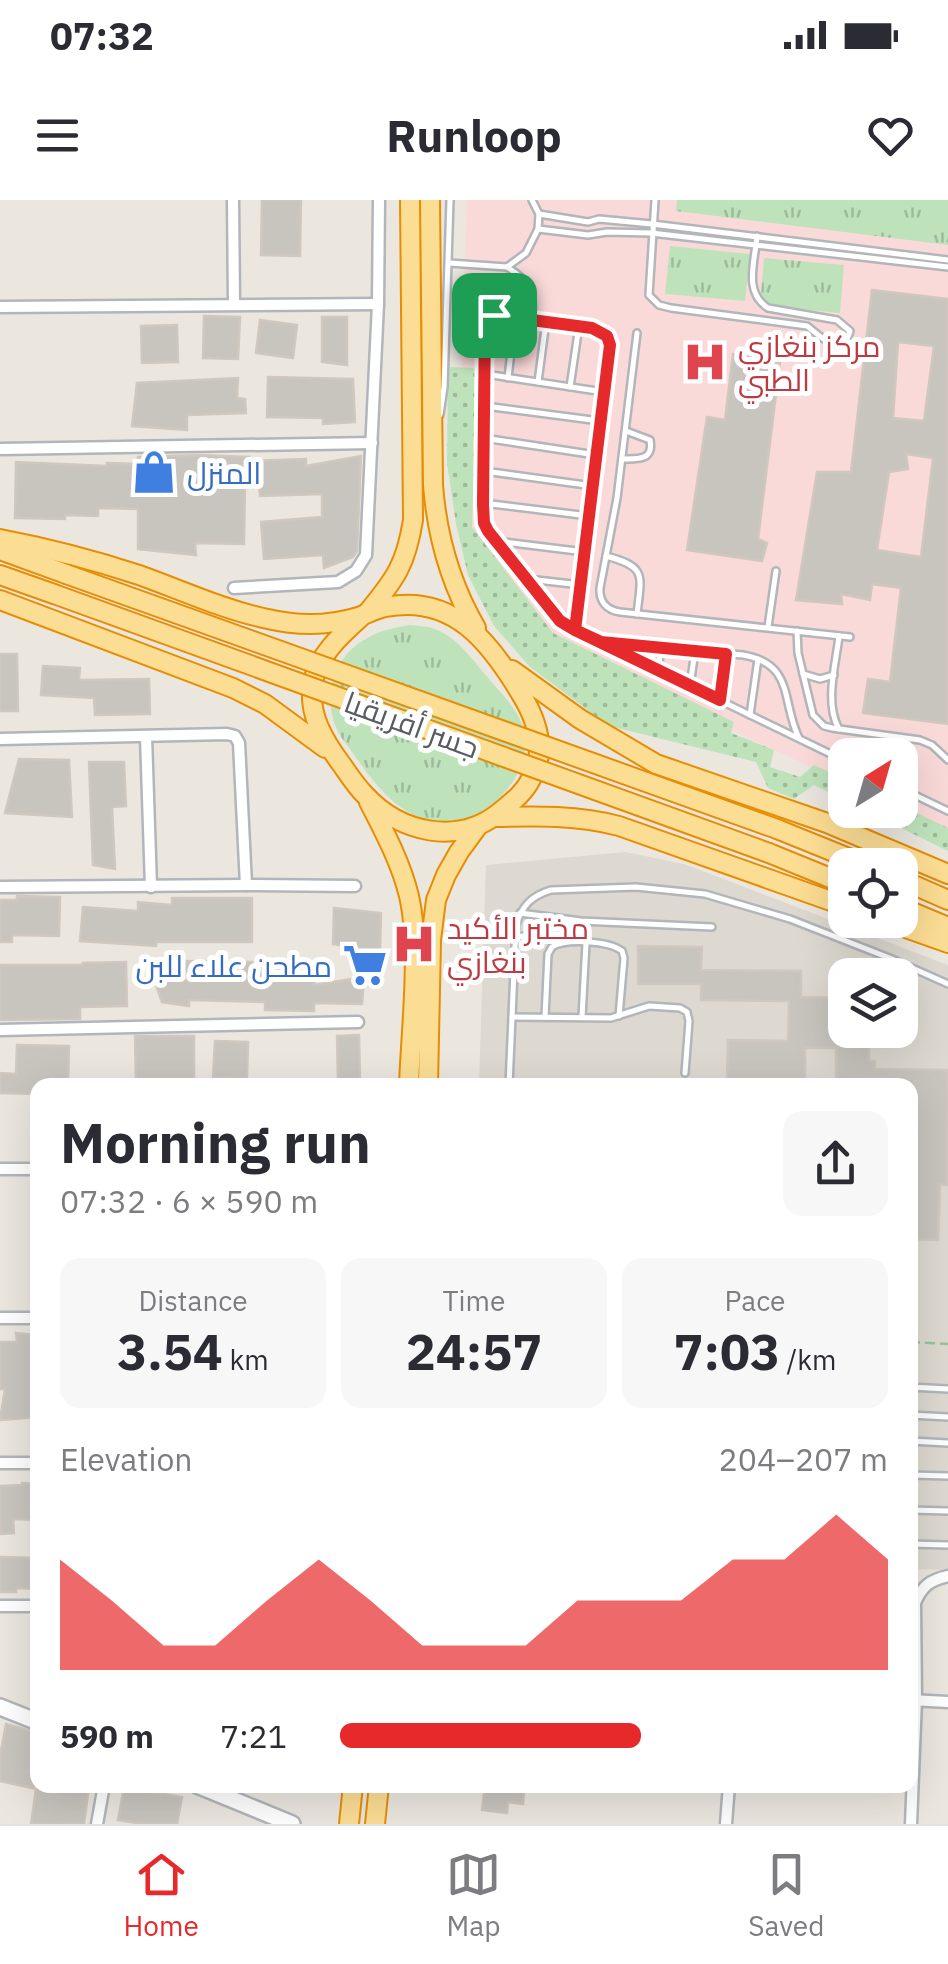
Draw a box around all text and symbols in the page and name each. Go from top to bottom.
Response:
text: 07:32 [50,11,154,60]
text: Runloop [386,106,562,164]
icon: menu [30,108,85,163]
icon: heart [863,108,918,163]
pin [452,273,537,358]
icon: arrive [467,288,522,343]
place label: مركز بنغازي الطبي [738,326,881,404]
hospital icon: مركز بنغازي الطبي [681,338,729,386]
shop icon: المنزل [130,448,178,496]
place label: المنزل [187,453,261,492]
street label: جسر أفريقيا [339,682,485,766]
north arrow [828,738,918,828]
map controls [828,738,918,1048]
button: locate [828,848,918,938]
place label: مختبر الأكيد بنغازي [447,908,589,986]
hospital icon: مختبر الأكيد بنغازي [390,920,438,968]
supermarket icon: مطحن علاء للبن [341,941,389,989]
place label: مطحن علاء للبن [136,946,332,985]
button: layers [828,958,918,1048]
text: Morning run [60,1107,371,1178]
button: share [783,1111,888,1216]
text: 07:32 · 6 × 590 m [60,1180,318,1222]
text: Distance [138,1282,248,1319]
text: Time [443,1282,505,1319]
text: Pace [725,1282,785,1319]
text: 3.54 [117,1319,223,1384]
text: 24:57 [406,1319,542,1384]
text: 7:03 [673,1319,780,1384]
text: km [223,1341,269,1378]
text: /km [780,1341,837,1378]
text: Elevation [60,1438,193,1480]
text: 204–207 m [718,1438,888,1480]
text: 590 m [60,1715,154,1757]
text: 7:21 [220,1715,287,1757]
tab: Home [124,1847,199,1944]
tab: Map [446,1847,501,1944]
tab: Saved [748,1847,824,1944]

